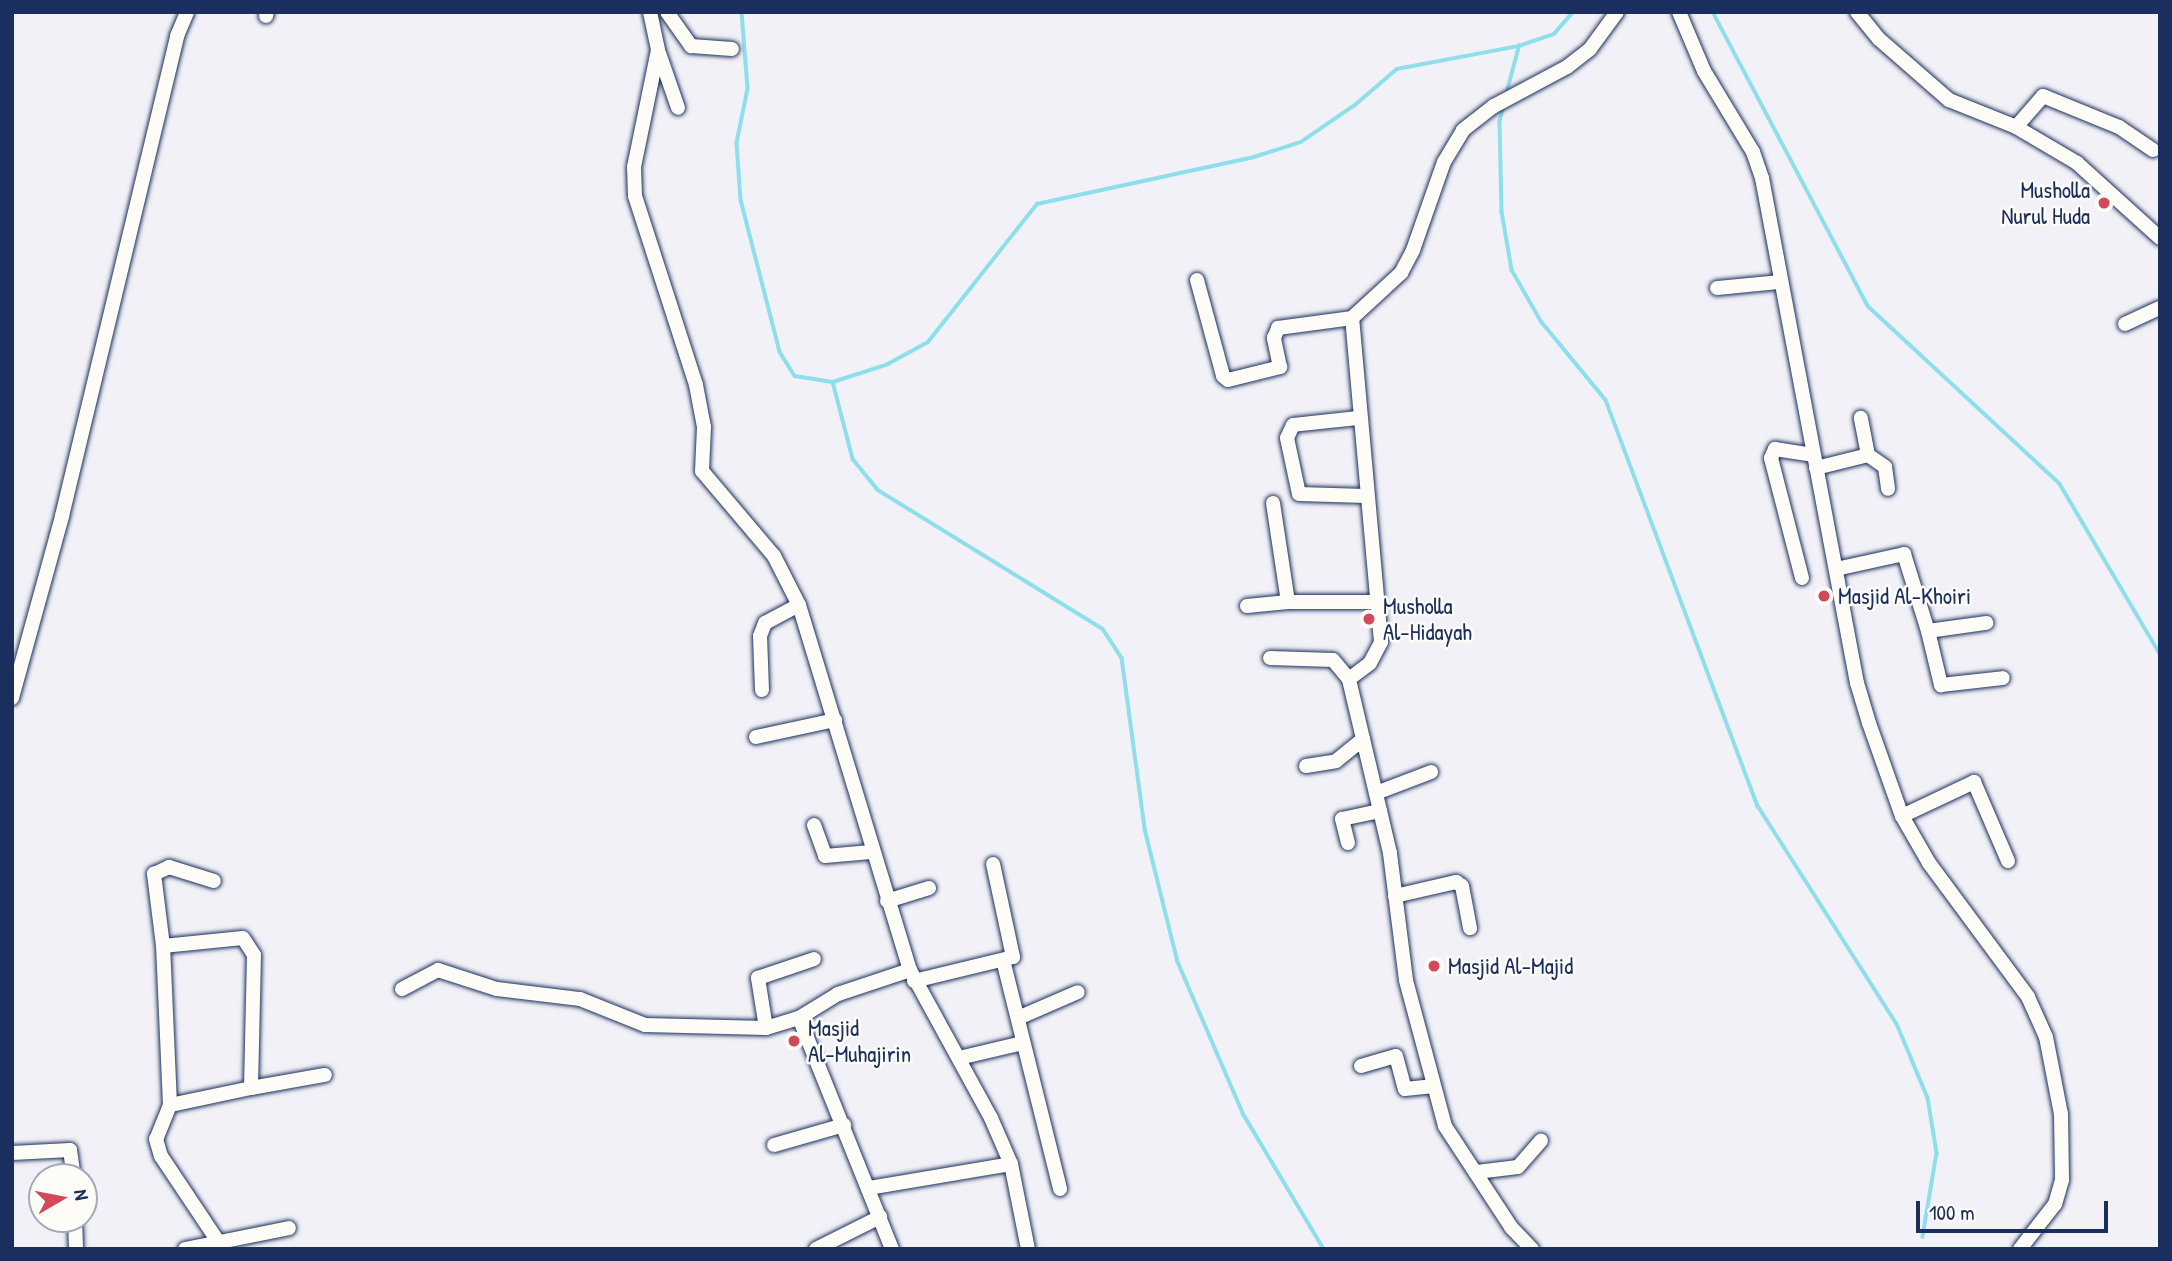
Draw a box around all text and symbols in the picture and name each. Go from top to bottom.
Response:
place label: Musholla Nurul Huda [2001,176,2090,230]
marker: Musholla Nurul Huda [2096,195,2112,211]
place label: Masjid Al-Khoiri [1838,582,1971,610]
marker: Masjid Al-Khoiri [1816,588,1832,604]
place label: Musholla Al-Hidayah [1383,592,1472,646]
marker: Musholla Al-Hidayah [1361,611,1377,627]
place label: Masjid Al-Majid [1448,952,1573,980]
marker: Masjid Al-Majid [1426,958,1442,974]
place label: Masjid Al-Muhajirin [808,1014,911,1068]
marker: Masjid Al-Muhajirin [786,1033,802,1049]
north arrow [28,1163,98,1233]
text: N [68,1187,95,1202]
scale bar [1920,1188,2112,1232]
text: 100 m [1929,1198,1975,1227]

